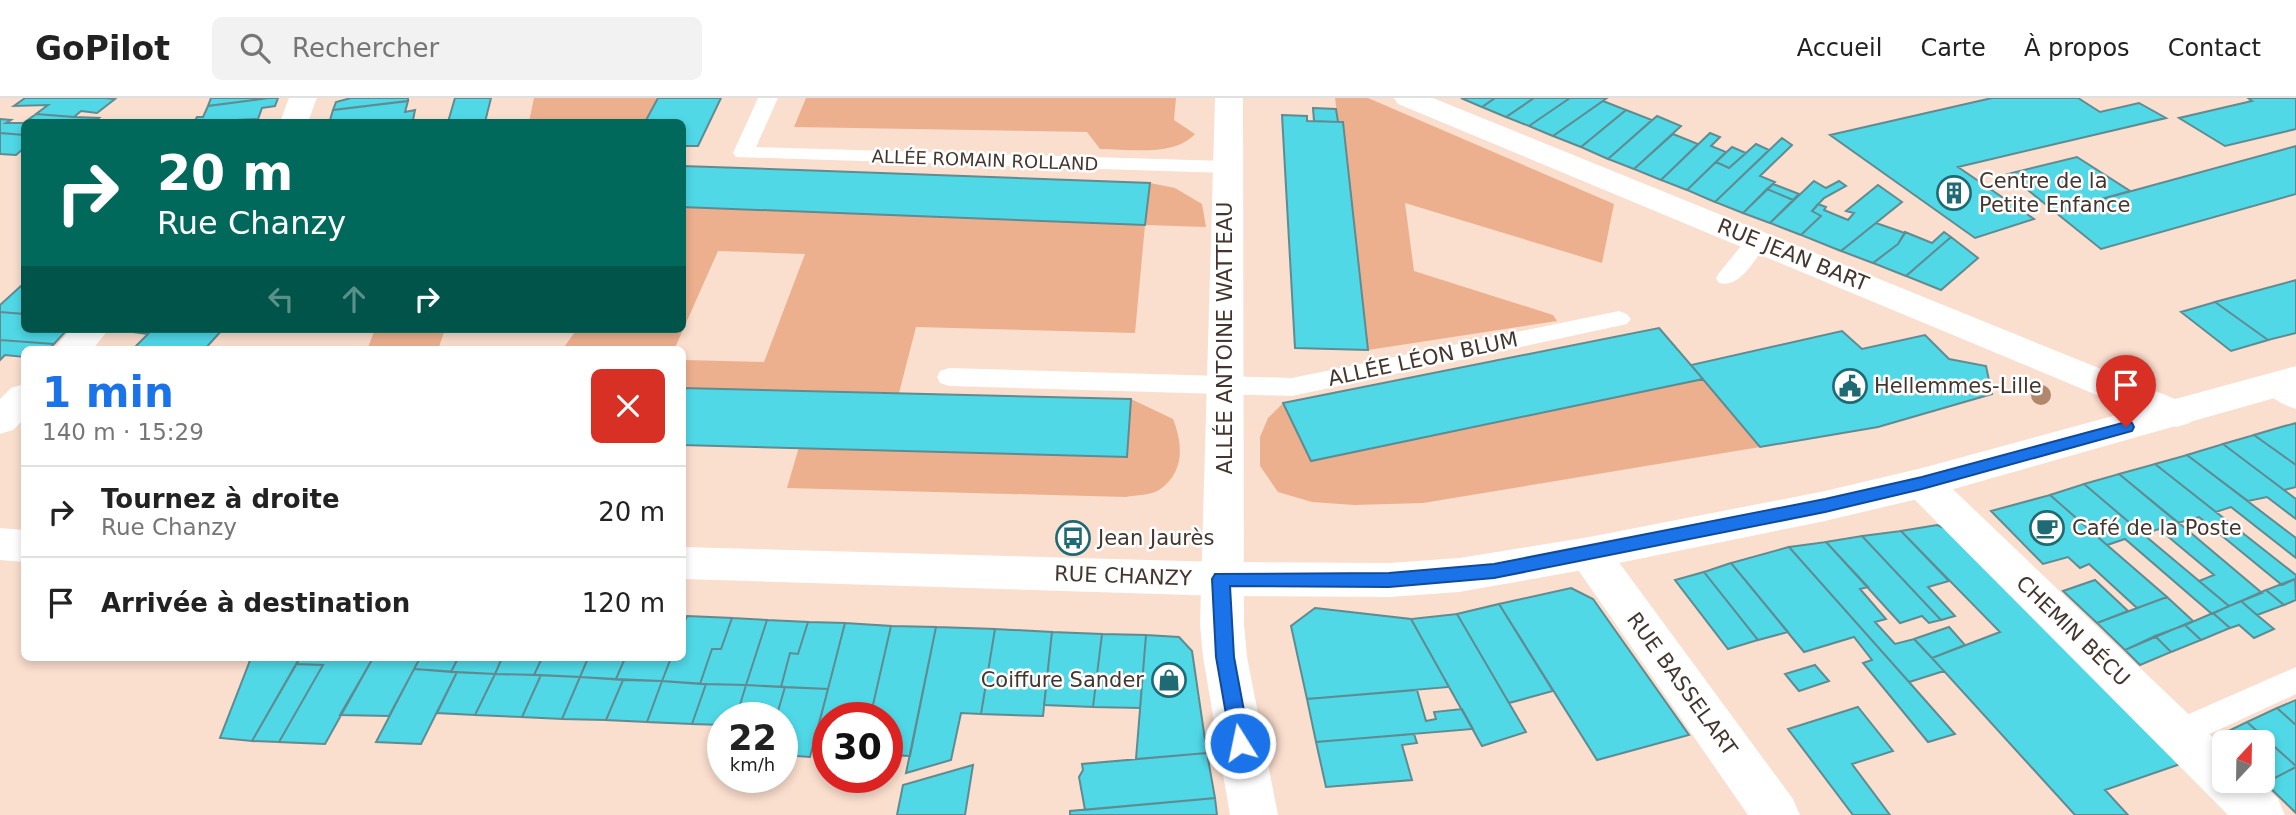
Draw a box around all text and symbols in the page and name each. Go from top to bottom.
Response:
search box [212,17,702,80]
text: GoPilot [35,29,170,68]
icon: search [236,29,274,67]
text: Rechercher [292,33,439,63]
text: Accueil [1797,34,1882,62]
text: Carte [1920,34,1986,62]
text: À propos [2024,34,2130,62]
text: Contact [2168,34,2261,62]
text: 20 m [157,145,293,202]
street label: ALLÉE ROMAIN ROLLAND [871,146,1099,174]
icon: right [42,147,133,238]
place label: Centre de la Petite Enfance [1979,169,2130,217]
building icon: Centre de la Petite Enfance [1935,174,1973,212]
street label: ALLÉE ANTOINE WATTEAU [1212,202,1237,474]
text: Rue Chanzy [157,204,346,242]
street label: RUE JEAN BART [1714,214,1872,296]
icon: left [262,280,300,318]
icon: ahead [335,280,373,318]
icon: right [408,280,446,318]
street label: ALLÉE LÉON BLUM [1326,326,1520,391]
pin [2096,355,2156,427]
icon: arrive [2107,366,2145,404]
public building icon: Hellemmes-Lille [1831,367,1869,405]
text: 1 min [42,368,174,417]
button: close [591,369,665,443]
place label: Hellemmes-Lille [1874,374,2042,398]
text: 140 m · 15:29 [42,419,204,445]
text: Tournez à droite [101,484,340,514]
icon: right [42,493,80,531]
text: 20 m [598,497,665,527]
cafe icon: Café de la Poste [2028,509,2066,547]
text: Rue Chanzy [101,514,237,540]
place label: Café de la Poste [2072,516,2242,540]
bus stop icon: Jean Jaurès [1054,519,1092,557]
place label: Jean Jaurès [1096,526,1214,550]
street label: RUE CHANZY [1054,562,1192,590]
street label: CHEMIN BÉCU [2011,570,2135,691]
icon: arrive [42,584,80,622]
text: Arrivée à destination [101,588,410,618]
text: 120 m [582,588,665,618]
street label: RUE BASSELART [1622,608,1742,760]
shop icon: Coiffure Sander [1150,661,1188,699]
place label: Coiffure Sander [981,668,1144,692]
speed limit sign: 30 [812,702,903,793]
position arrow [1203,706,1277,780]
text: 22 [728,718,777,758]
north arrow [2212,730,2275,793]
map controls [2212,730,2275,793]
text: km/h [730,754,775,775]

